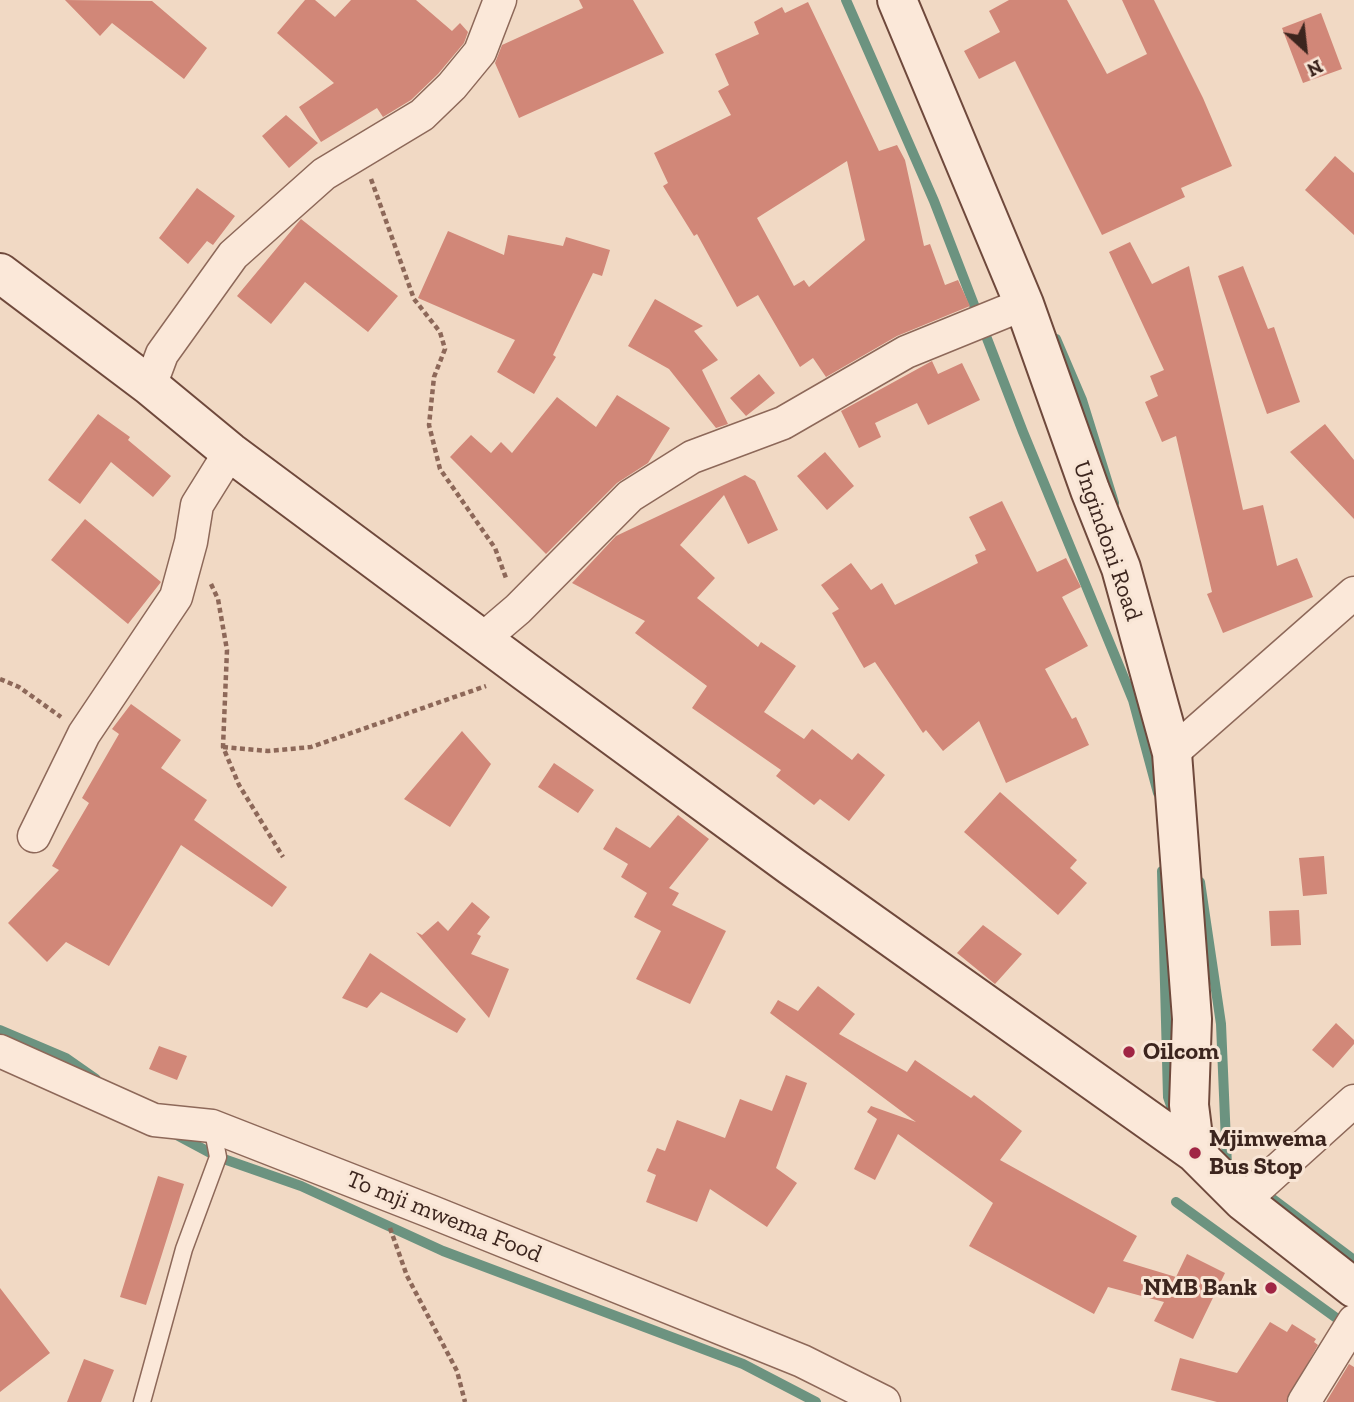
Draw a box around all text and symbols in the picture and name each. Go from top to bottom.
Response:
north arrow [1270,14,1340,84]
text: N [1303,55,1326,82]
street label: Ungindoni Road [1066,457,1148,625]
place label: Oilcom [1143,1038,1219,1066]
marker: Oilcom [1121,1044,1137,1060]
place label: Mjimwema Bus Stop [1209,1125,1327,1181]
marker: Mjimwema Bus Stop [1187,1145,1203,1161]
street label: To mji mwema Food [342,1165,546,1269]
place label: NMB Bank [1143,1274,1257,1302]
marker: NMB Bank [1263,1280,1279,1296]

